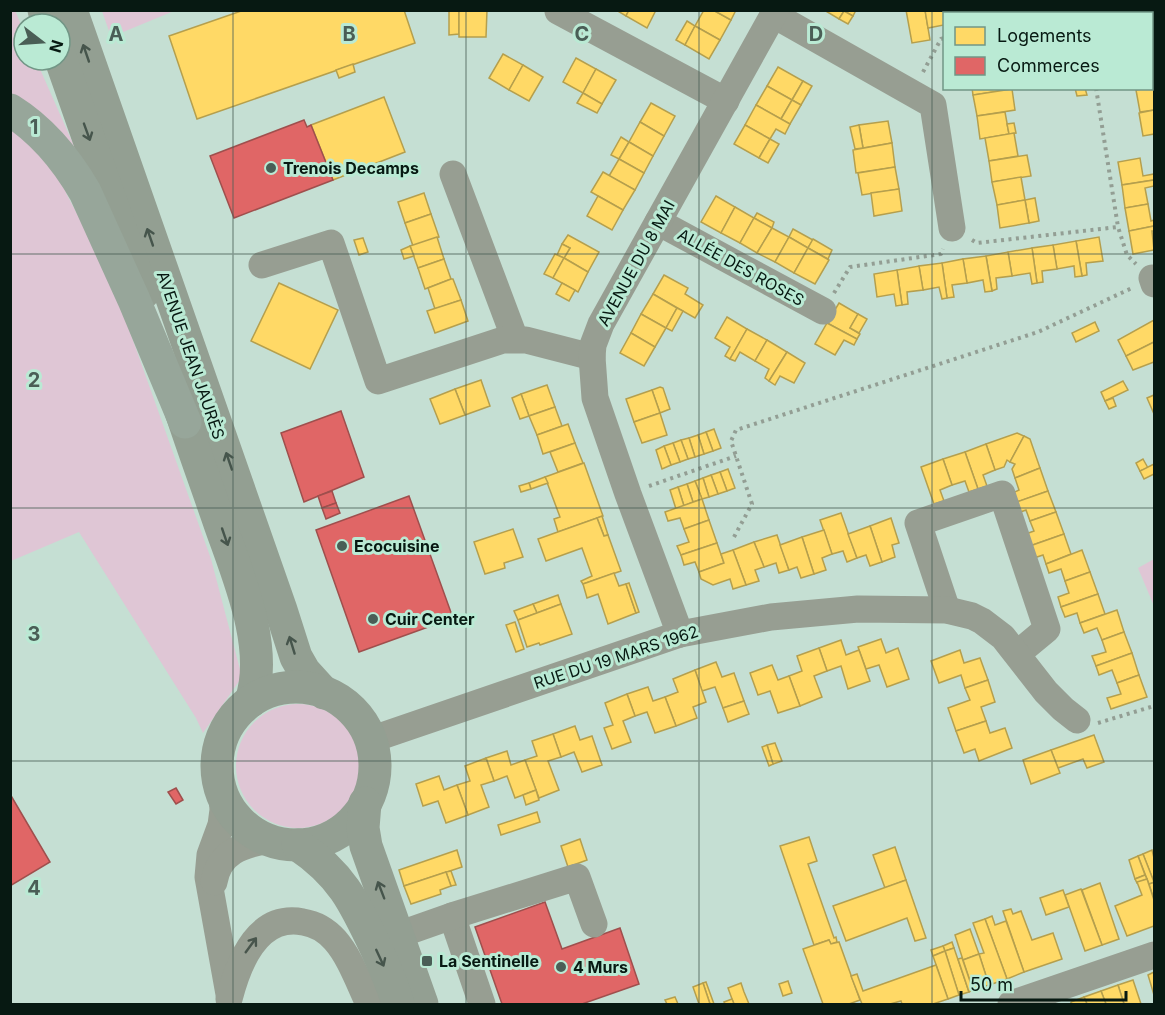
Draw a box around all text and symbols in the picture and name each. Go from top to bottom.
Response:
north arrow [12,12,72,72]
legend [943,12,1153,90]
text: A [109,22,124,46]
text: B [342,22,356,46]
text: C [575,22,589,46]
text: D [809,22,823,46]
text: Logements [997,25,1092,46]
text: N [45,38,68,55]
one-way arrow [79,44,90,63]
text: Commerces [997,55,1100,76]
text: 1 [30,115,38,139]
one-way arrow [82,122,93,141]
place label: Trenois Decamps [283,158,419,178]
marker: Trenois Decamps [264,161,278,175]
street label: AVENUE DU 8 MAI [593,197,679,329]
street label: ALLÉE DES ROSES [674,224,808,310]
one-way arrow [144,228,155,247]
street label: AVENUE JEAN JAURÈS [153,268,229,442]
text: 2 [28,368,40,392]
one-way arrow [222,452,233,471]
one-way arrow [220,527,231,546]
place label: Ecocuisine [354,536,439,556]
marker: Ecocuisine [335,539,349,553]
place label: Cuir Center [385,609,475,629]
marker: Cuir Center [366,612,380,626]
street label: RUE DU 19 MARS 1962 [531,621,701,693]
text: 3 [28,622,40,646]
one-way arrow [285,636,296,655]
text: 4 [27,876,41,900]
one-way arrow [375,881,386,900]
one-way arrow [245,938,258,954]
one-way arrow [375,948,386,966]
place label: La Sentinelle [439,951,539,971]
marker: La Sentinelle [420,954,434,968]
place label: 4 Murs [573,957,628,977]
marker: 4 Murs [554,960,568,974]
scale bar [961,964,1126,1002]
text: 50 m [970,974,1013,995]

